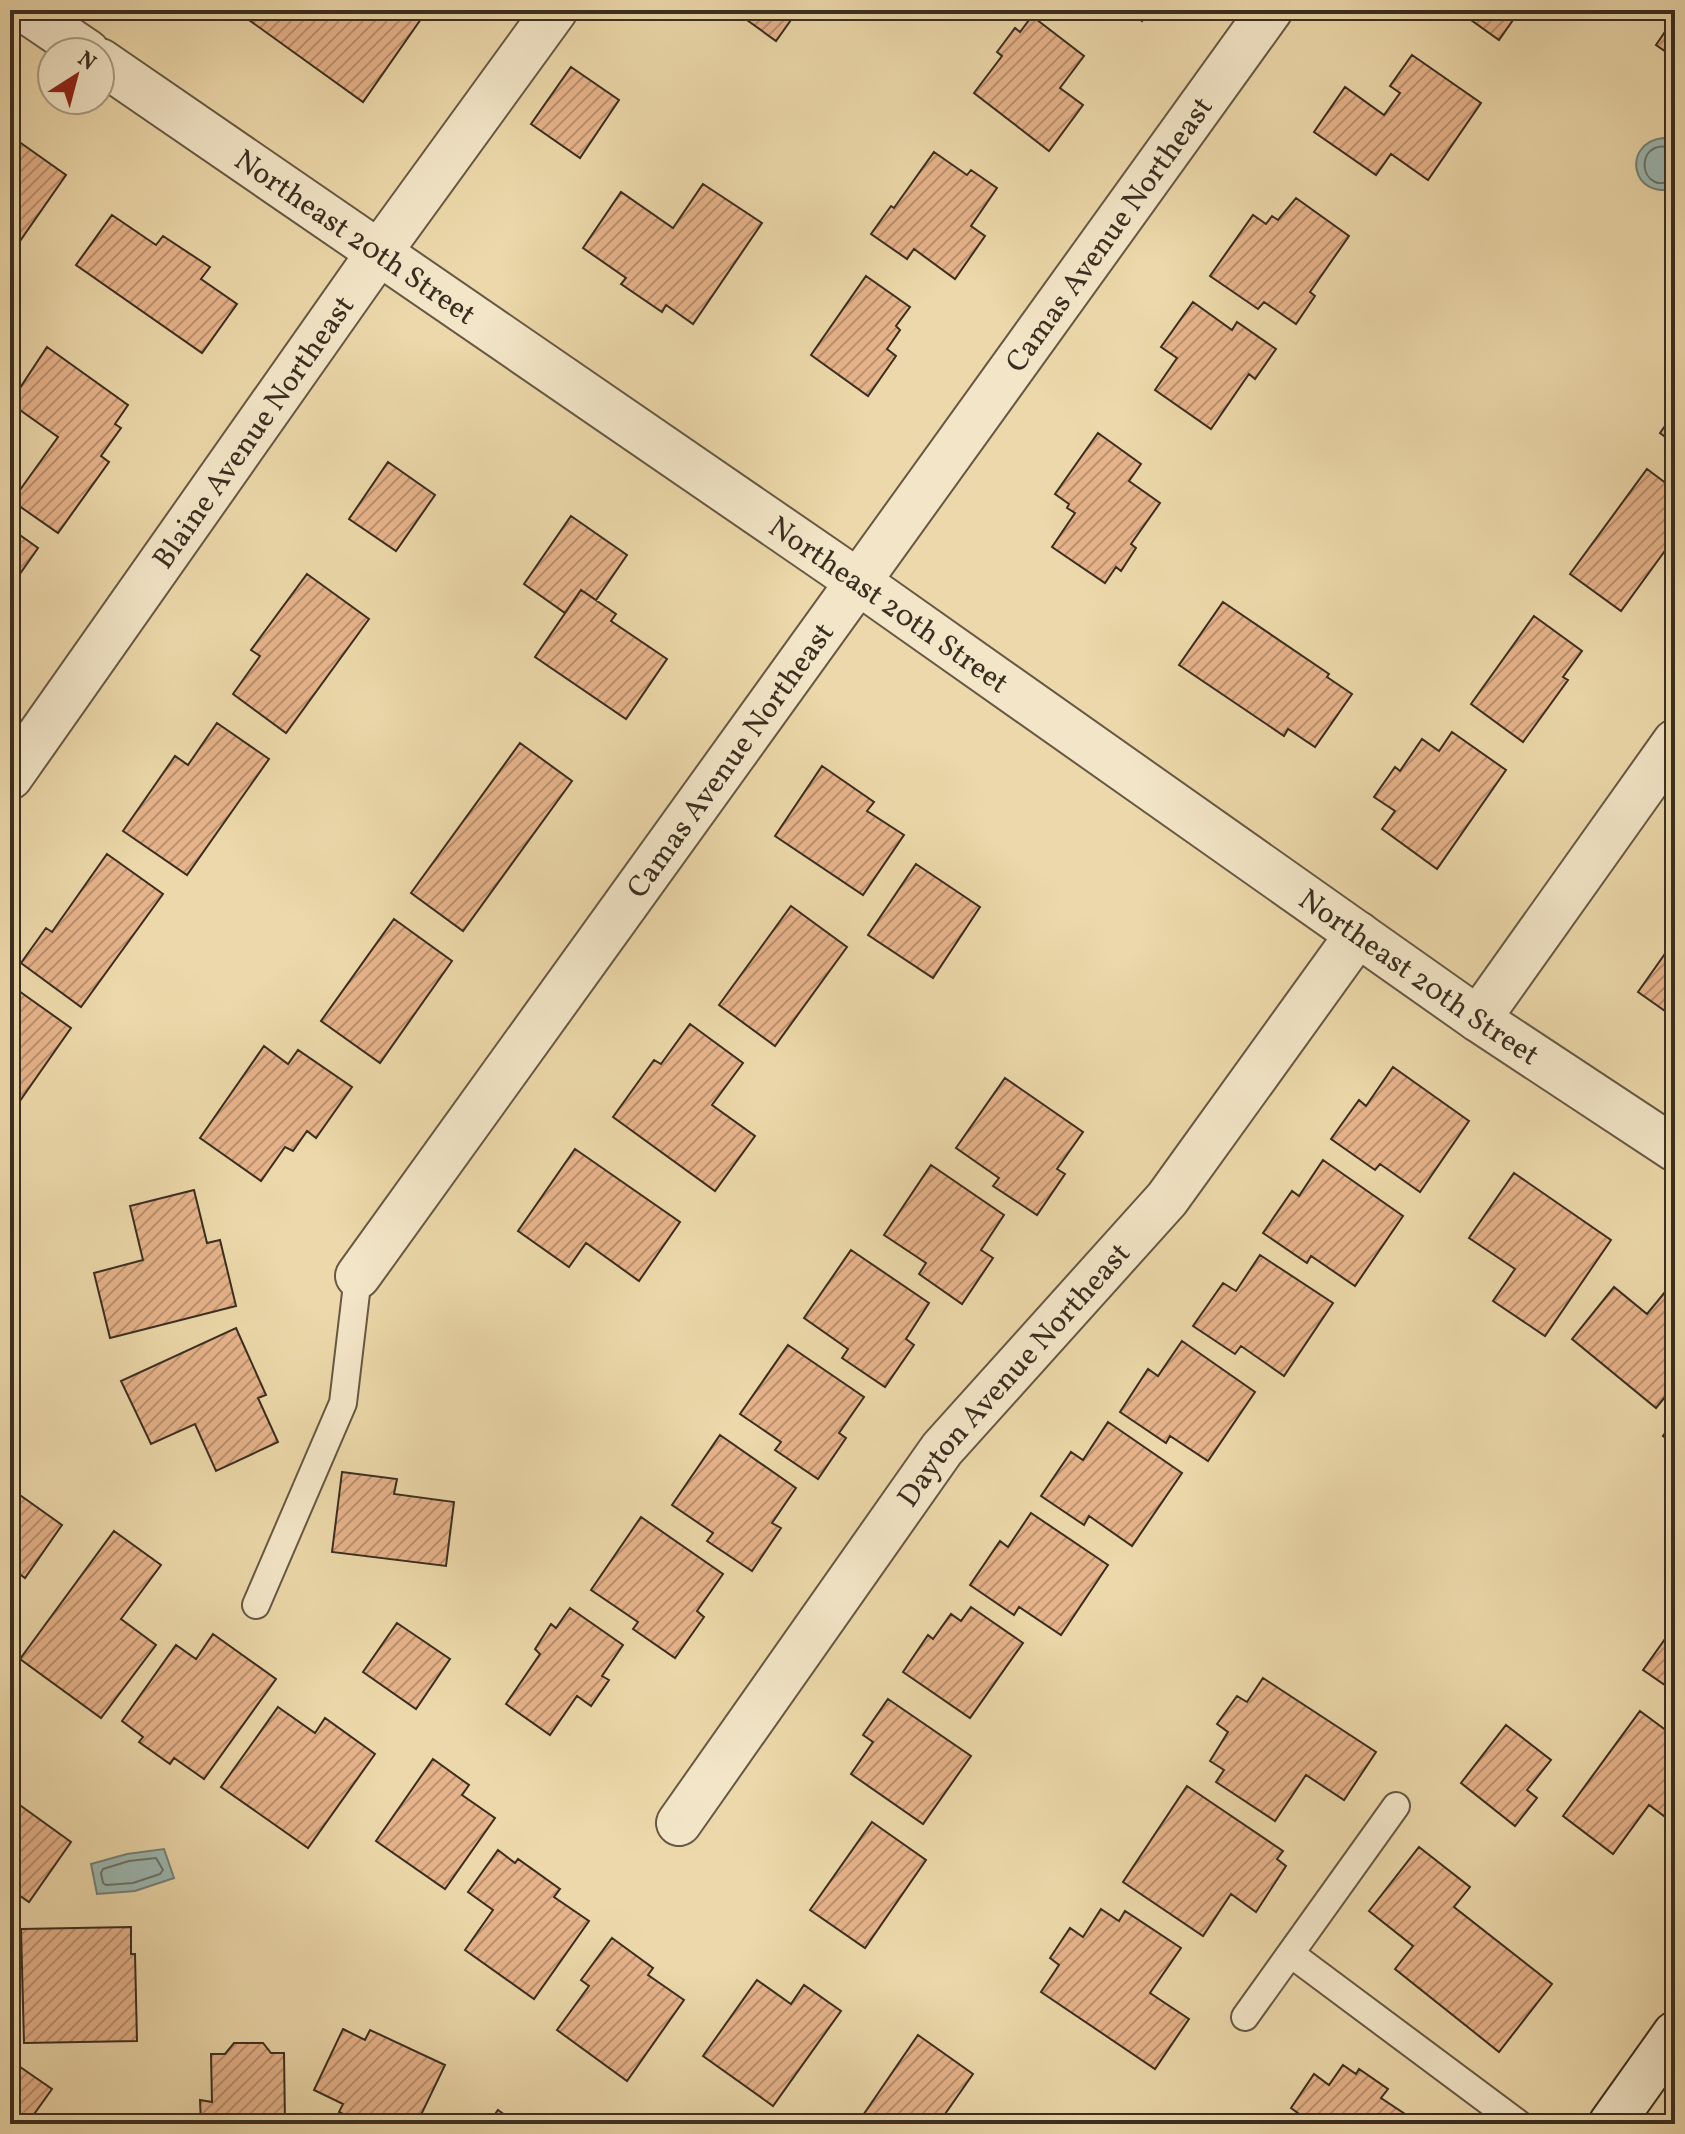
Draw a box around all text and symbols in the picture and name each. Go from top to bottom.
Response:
north arrow [36,36,116,116]
text: N [71,45,102,79]
street label: Camas Avenue Northeast [996,89,1224,382]
street label: Northeast 20th Street [225,140,484,336]
street label: Blaine Avenue Northeast [144,288,365,578]
street label: Northeast 20th Street [759,507,1017,705]
street label: Camas Avenue Northeast [618,615,845,908]
street label: Northeast 20th Street [1289,880,1547,1077]
street label: Dayton Avenue Northeast [888,1234,1141,1517]

